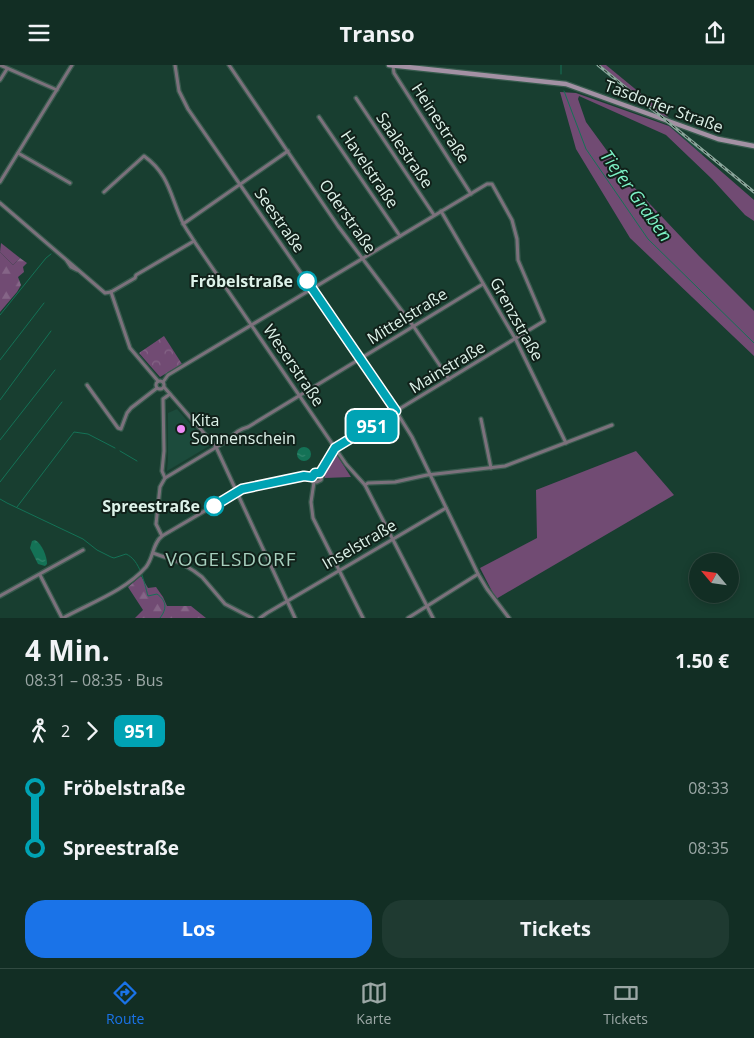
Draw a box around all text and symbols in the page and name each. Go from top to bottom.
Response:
text: Transo [339,18,415,48]
icon: menu [25,19,53,47]
icon: share [701,19,729,47]
street label: Tasdorfer Straße [601,74,727,138]
street label: Heinestraße [407,79,475,167]
street label: Saalestraße [371,108,439,192]
street label: Havelstraße [336,126,404,212]
water label: Tiefer Graben [595,145,678,246]
street label: Oderstraße [314,175,382,257]
street label: Seestraße [250,183,310,257]
place label: Fröbelstraße [190,270,293,292]
marker: Fröbelstraße [297,271,317,291]
street label: Grenzstraße [485,273,549,365]
street label: Mittelstraße [363,283,451,349]
street label: Weserstraße [258,320,330,410]
street label: Mainstraße [405,336,489,398]
place label: Kita Sonnenschein [191,409,296,449]
line badge: 951 [343,410,401,442]
text: 951 [357,414,387,438]
marker: Kita Sonnenschein [175,423,187,435]
place label: Spreestraße [102,495,200,517]
marker: Spreestraße [204,496,224,516]
street label: Inselstraße [318,514,400,574]
district label: VOGELSDORF [166,546,296,572]
north arrow [689,553,739,603]
map controls [689,553,739,603]
text: 4 Min. [25,631,110,669]
text: 1.50 € [675,648,729,674]
text: 08:31 – 08:35 · Bus [25,669,163,691]
icon: walk [25,717,53,745]
icon: forward [78,717,106,745]
text: 951 [124,719,155,743]
text: 2 [61,720,70,742]
text: Fröbelstraße [63,775,185,801]
text: 08:33 [688,777,729,799]
text: Spreestraße [63,835,179,861]
text: 08:35 [688,837,729,859]
button: Los [25,900,372,958]
button: Tickets [382,900,729,958]
tab: Route [106,979,144,1028]
tab: Karte [356,979,391,1028]
tab: Tickets [603,979,648,1028]

